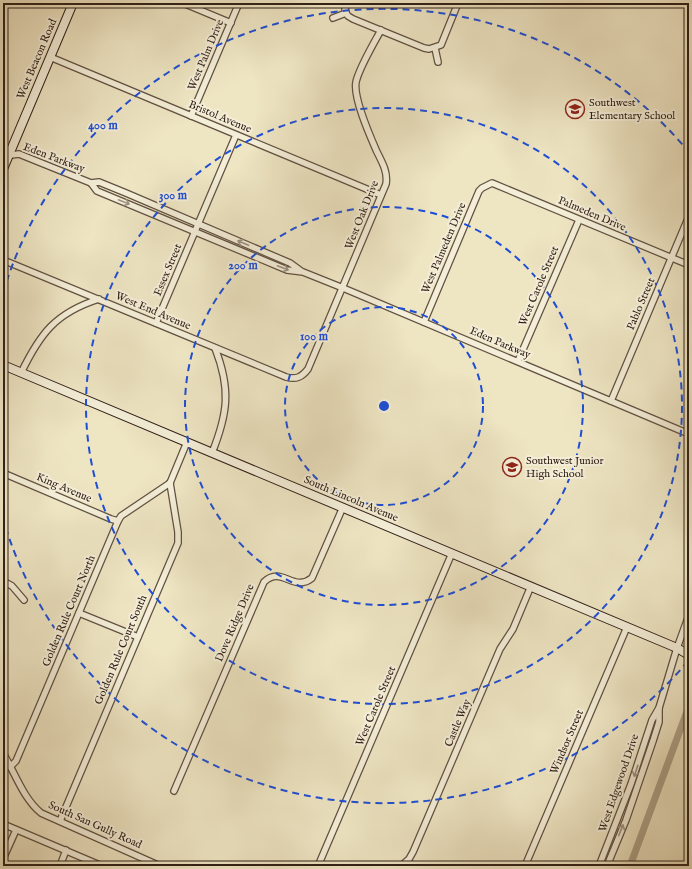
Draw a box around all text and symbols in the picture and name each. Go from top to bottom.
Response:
street label: West Beacon Road [14,17,60,101]
street label: West Palm Drive [185,17,227,93]
place label: Southwest Elementary School [589,96,675,123]
street label: Bristol Avenue [187,98,253,136]
school or university icon: Southwest Elementary School [564,98,586,120]
text: 400 m [88,118,119,133]
street label: Eden Parkway [21,140,87,176]
street label: West Oak Drive [342,179,382,251]
text: 300 m [159,188,188,203]
street label: Palmeden Drive [556,193,628,235]
one-way arrow [117,199,129,206]
street label: West Palmeden Drive [419,200,469,296]
one-way arrow [238,239,250,246]
street label: Essex Street [151,242,185,298]
street label: West Carole Street [516,244,562,328]
text: 200 m [228,258,258,273]
one-way arrow [276,265,288,273]
street label: Pablo Street [624,276,658,332]
street label: West End Avenue [113,289,193,333]
street label: Eden Parkway [467,324,533,362]
text: 100 m [300,329,329,344]
centre of rings [377,399,391,413]
place label: Southwest Junior High School [526,454,604,481]
school or university icon: Southwest Junior High School [501,456,523,478]
street label: King Avenue [34,470,94,506]
street label: South Lincoln Avenue [302,473,400,525]
street label: Golden Rule Court North [39,553,99,669]
street label: Dove Ridge Drive [212,582,258,664]
street label: Golden Rule Court South [92,593,151,707]
street label: West Carole Street [353,664,399,748]
street label: Castle Way [442,696,475,749]
street label: Windsor Street [547,707,587,776]
street label: West Edgewood Drive [596,732,642,834]
one-way arrow [632,764,639,777]
street label: South San Gully Road [46,798,144,852]
one-way arrow [618,824,626,836]

